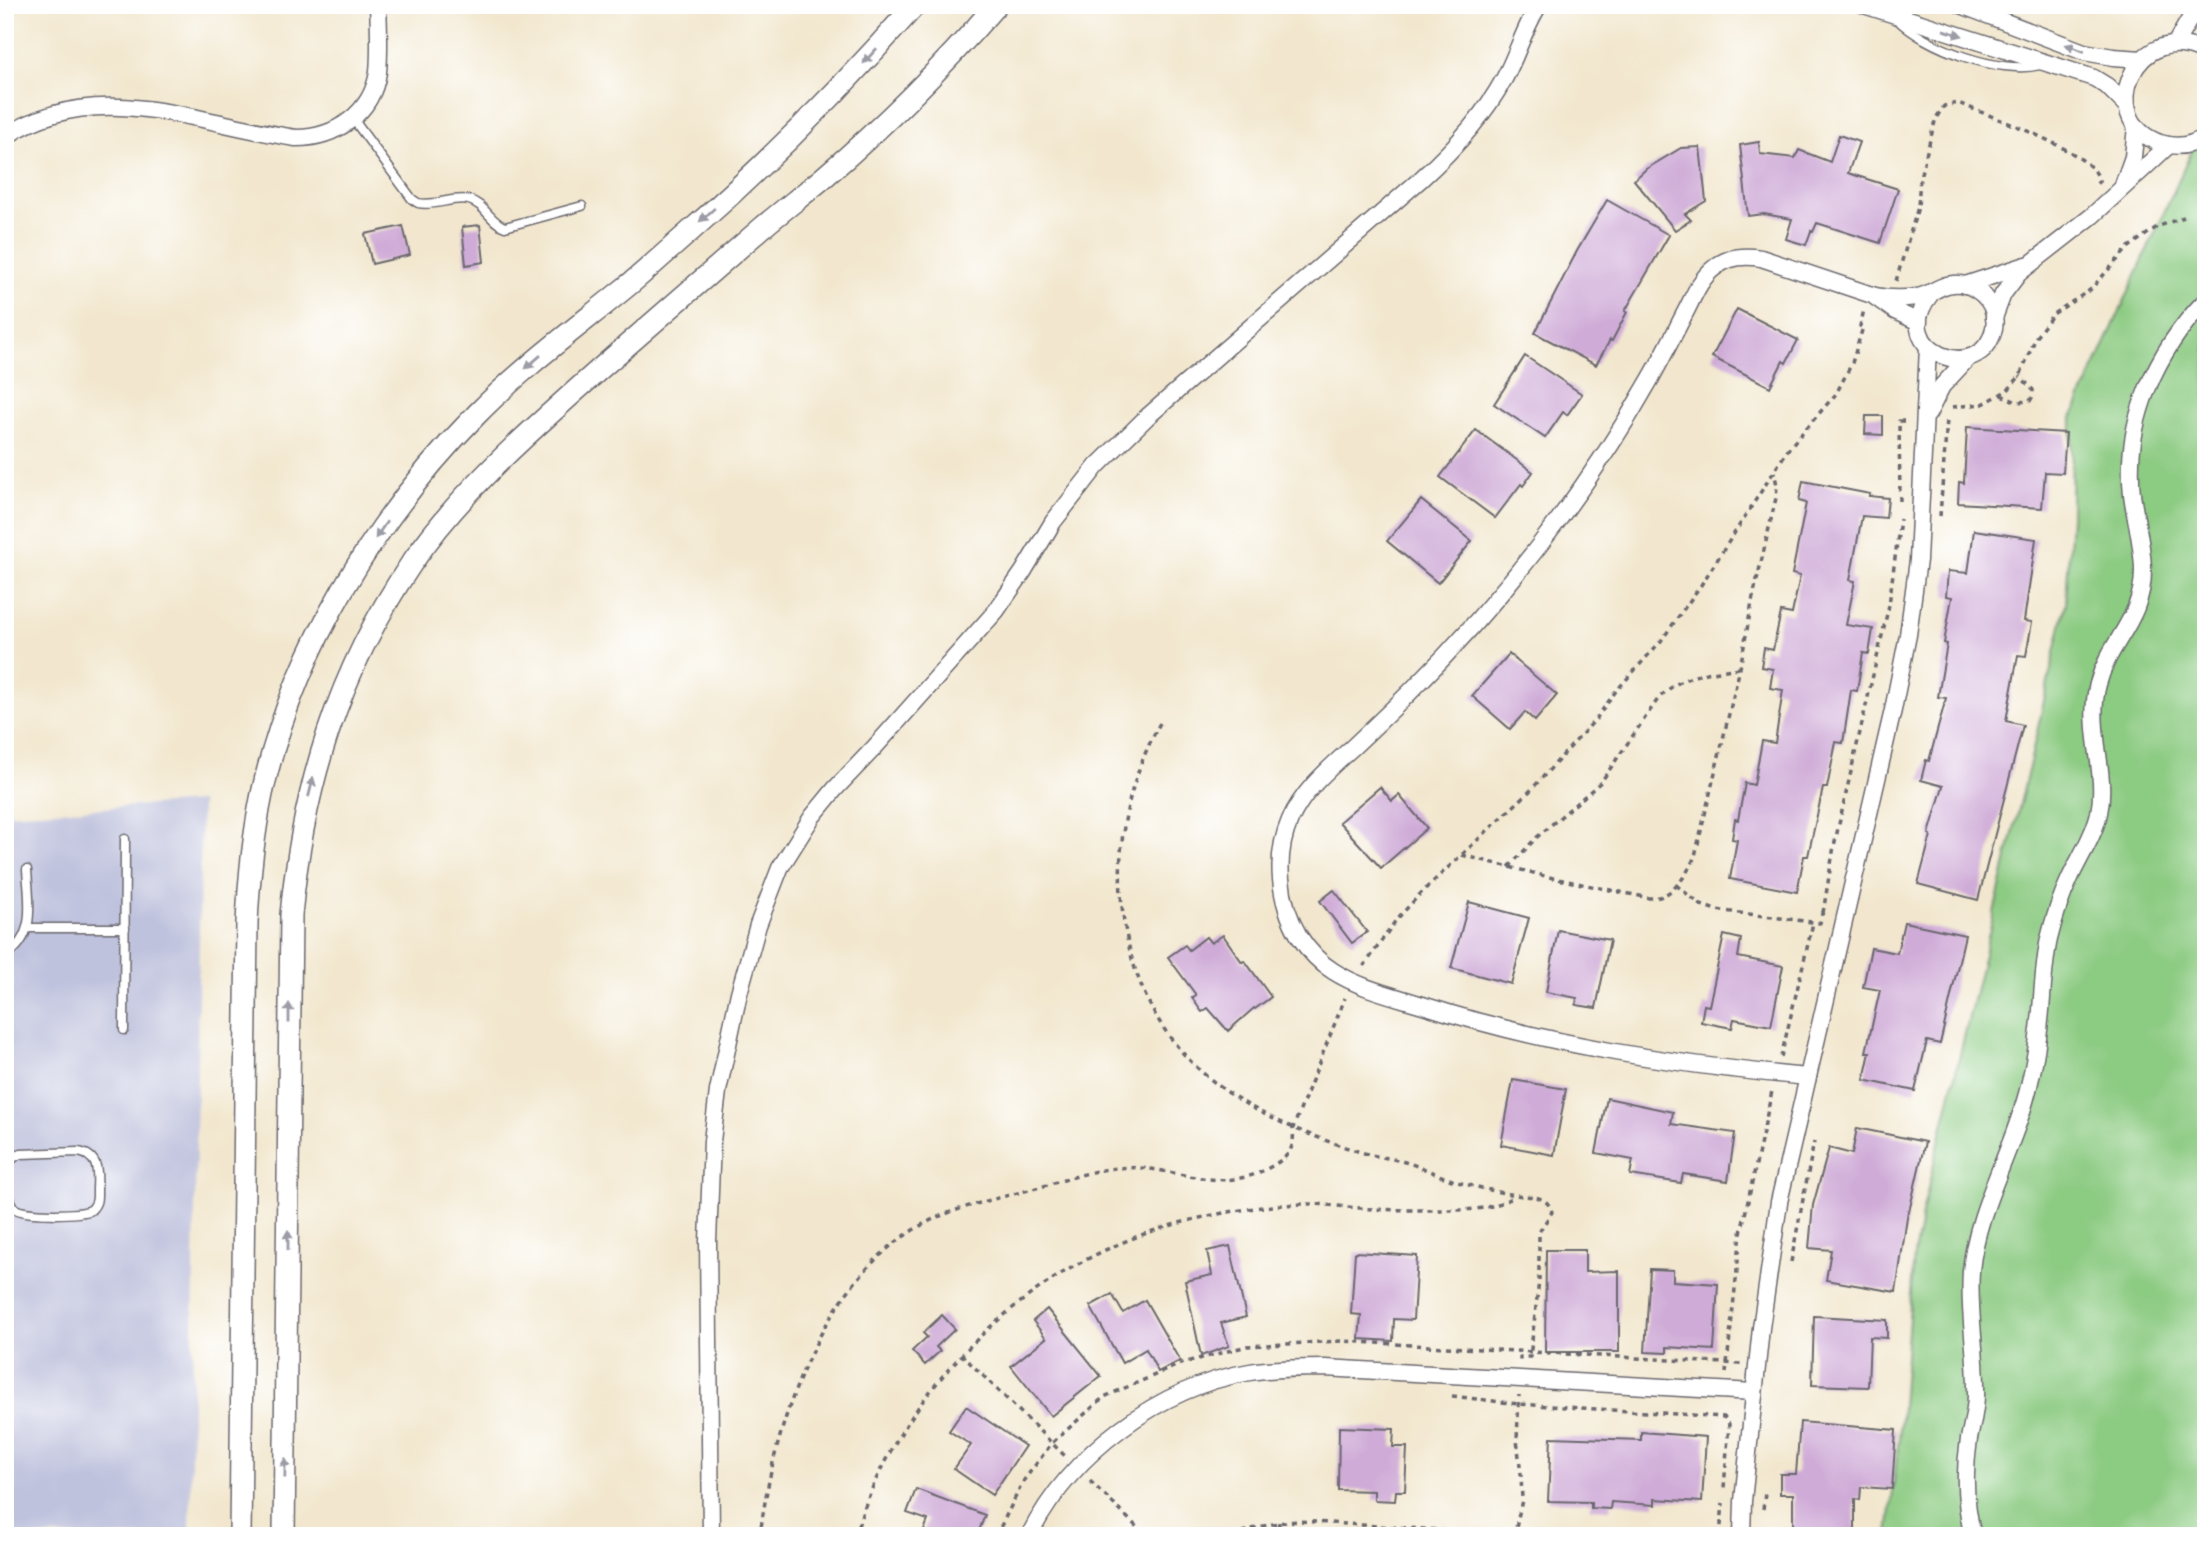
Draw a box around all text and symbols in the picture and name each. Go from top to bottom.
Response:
one-way arrow [1943,28,1964,38]
one-way arrow [2065,43,2086,54]
one-way arrow [862,47,878,64]
one-way arrow [699,207,716,223]
one-way arrow [525,354,542,369]
one-way arrow [374,521,388,539]
one-way arrow [306,776,317,798]
one-way arrow [283,1001,295,1023]
one-way arrow [282,1229,294,1251]
one-way arrow [279,1456,291,1478]

